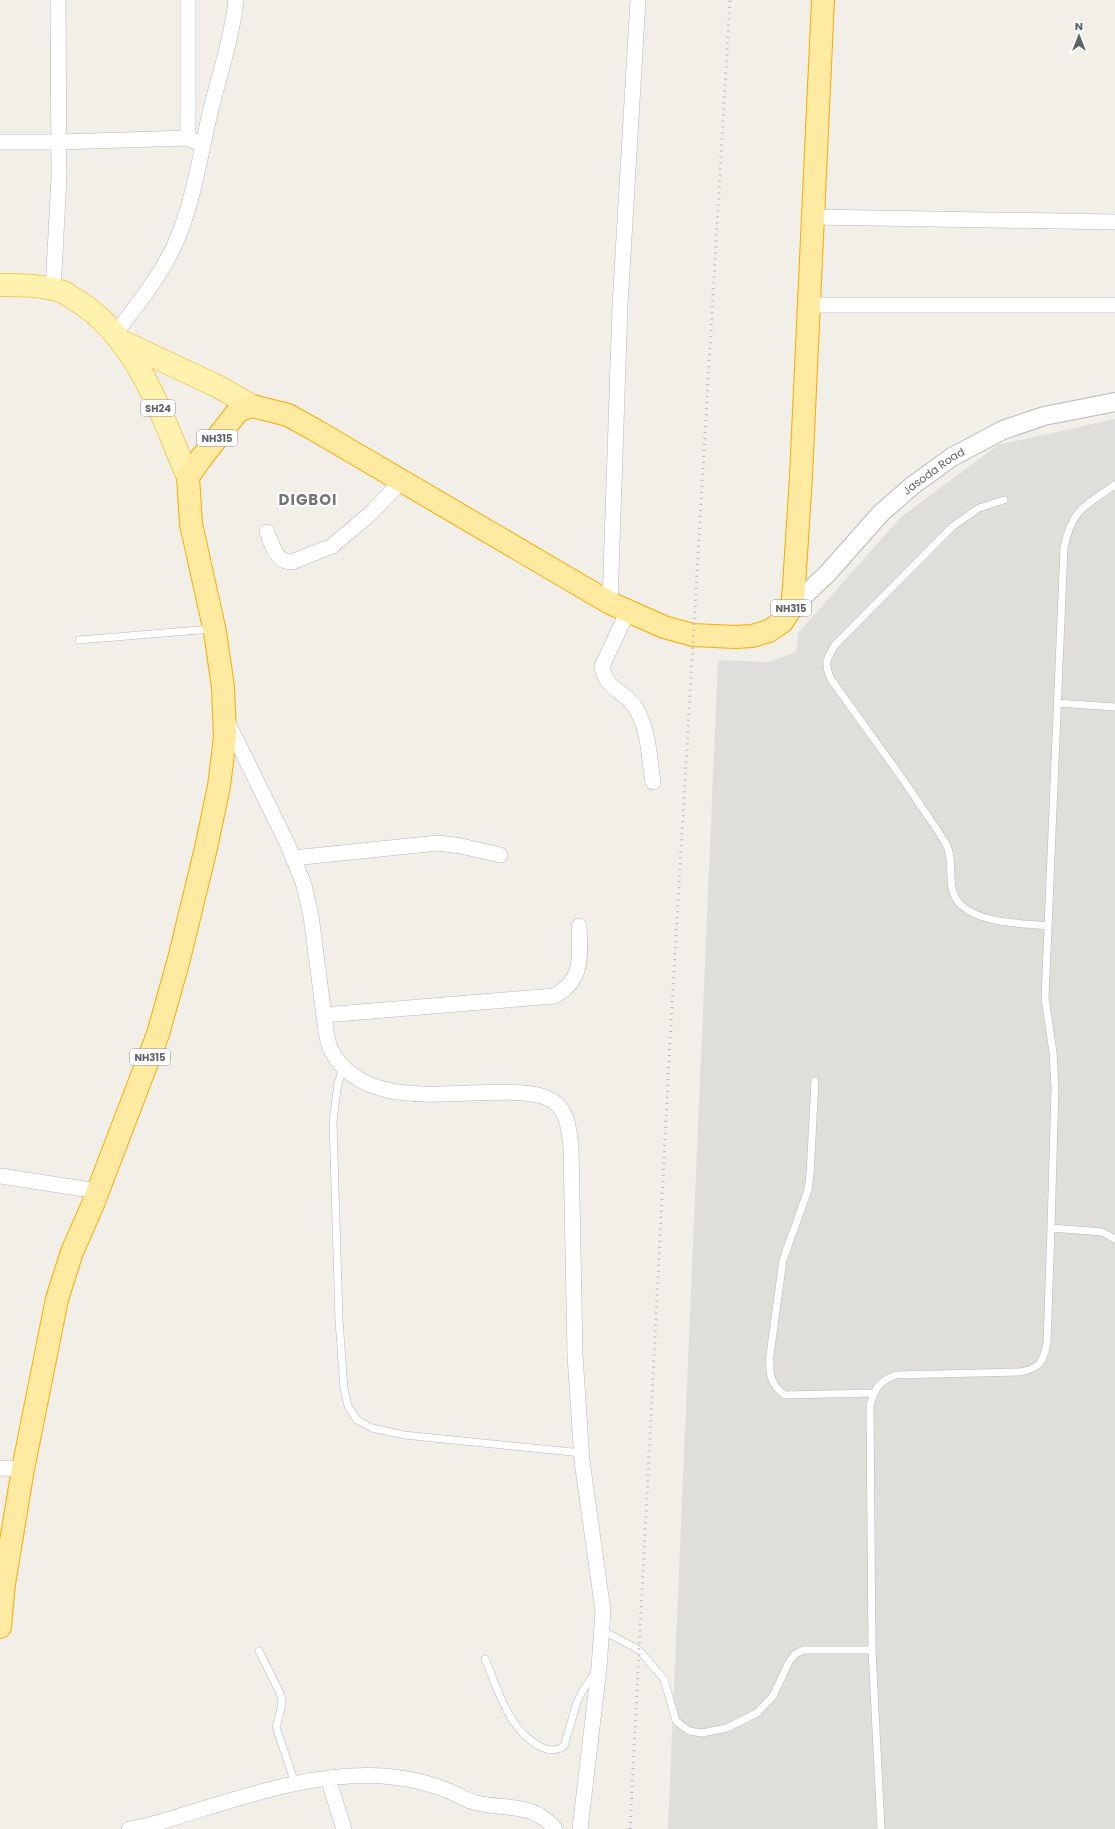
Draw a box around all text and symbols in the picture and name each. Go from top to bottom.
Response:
north arrow [1059,16,1099,56]
text: N [1075,18,1083,34]
road number: SH24 [141,400,175,416]
road number: NH315 [197,430,237,446]
street label: Jasoda Road [899,444,967,499]
district label: DIGBOI [279,489,337,510]
road number: NH315 [771,600,811,616]
road number: NH315 [130,1049,170,1065]

